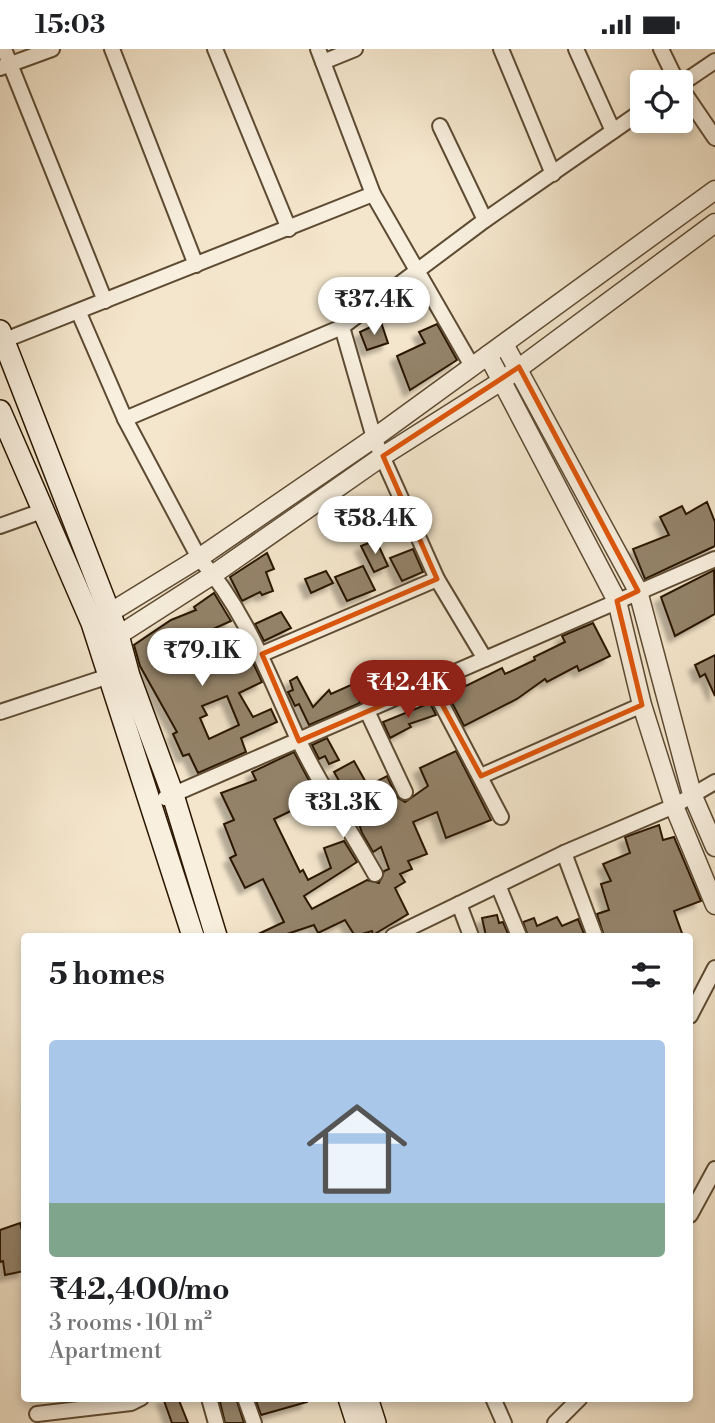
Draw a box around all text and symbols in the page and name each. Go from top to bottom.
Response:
text: 15:03 [35,9,105,41]
map controls [630,70,693,133]
button: locate [630,70,693,133]
pin: ₹37.4K [317,278,431,337]
text: ₹37.4K [334,286,414,314]
pin: ₹58.4K [318,497,432,556]
text: ₹58.4K [333,505,417,533]
pin: ₹79.1K [145,629,259,688]
text: ₹79.1K [163,637,241,665]
pin: ₹42.4K [351,661,465,720]
text: ₹42.4K [366,669,450,697]
pin: ₹31.3K [286,781,400,840]
text: ₹31.3K [304,789,382,817]
text: 5 homes [49,956,165,994]
icon: filters [627,956,665,994]
icon: home [294,1086,420,1212]
text: ₹42,400/mo [49,1271,230,1309]
text: 3 rooms · 101 m² [49,1309,212,1337]
text: Apartment [49,1337,162,1365]

